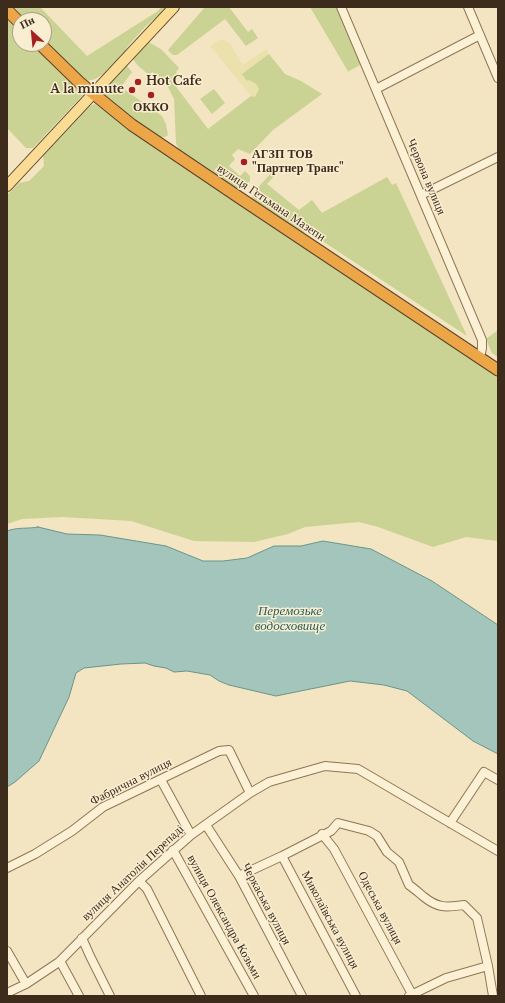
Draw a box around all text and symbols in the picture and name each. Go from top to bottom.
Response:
north arrow [12,12,52,52]
text: Пн [17,13,37,32]
place label: Hot Cafe [146,75,202,89]
marker: Hot Cafe [133,77,143,87]
place label: A la minute [50,83,124,97]
marker: A la minute [127,85,137,95]
marker: ОККО [146,90,156,100]
place label: ОККО [133,101,169,115]
street label: Червона вулиця [404,137,448,217]
place label: АГЗП ТОВ "Партнер Транс" [252,148,344,176]
marker: АГЗП ТОВ "Партнер Транс" [239,157,249,167]
street label: вулиця Гетьмана Мазепи [214,161,328,245]
water label: Перемозьке водосховище [255,603,325,634]
street label: Фабрична вулиця [88,755,174,809]
street label: вулиця Анатолія Перепаді [79,822,187,924]
street label: вулиця Олександра Козьми [184,852,264,982]
street label: Черкаська вулиця [238,861,294,947]
street label: Миколаївська вулиця [298,869,362,971]
street label: Одеська вулиця [355,869,405,947]

